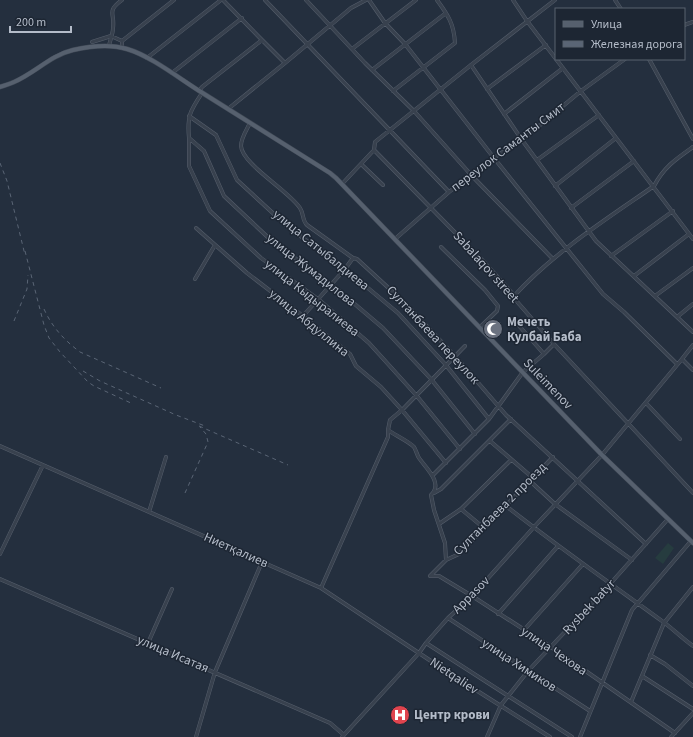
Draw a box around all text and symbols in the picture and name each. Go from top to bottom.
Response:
scale bar [10,8,71,34]
legend [555,8,685,60]
text: 200 m [16,14,46,31]
text: Улица [591,16,622,33]
text: Железная дорога [591,36,683,53]
street label: переулок Саманты Смит [447,98,569,196]
street label: улица Сатыбалдиева [269,205,373,295]
street label: Sabalaqov street [449,227,524,307]
street label: улица Жумадилова [262,229,360,311]
street label: улица Кыдыралиева [261,255,363,341]
street label: Султанбаева переулок [382,282,484,389]
street label: улица Абдуллина [265,285,353,361]
place label: Мечеть Кулбай Баба [507,313,582,346]
mosque icon: Мечеть Кулбай Баба [482,318,504,340]
street label: Suleimenov [519,355,577,413]
street label: Султанбаева 2 проезд [449,458,551,560]
street label: Ниетқалиев [201,528,272,572]
street label: Appasov [448,572,494,618]
street label: Rysbek batyr [559,575,620,639]
street label: улица Чехова [517,622,591,680]
street label: улица Исатая [134,631,212,677]
street label: улица Химиков [478,634,560,696]
street label: Nietqaliev [426,653,482,699]
hospital icon: Центр крови [389,704,411,726]
place label: Центр крови [414,706,490,724]

